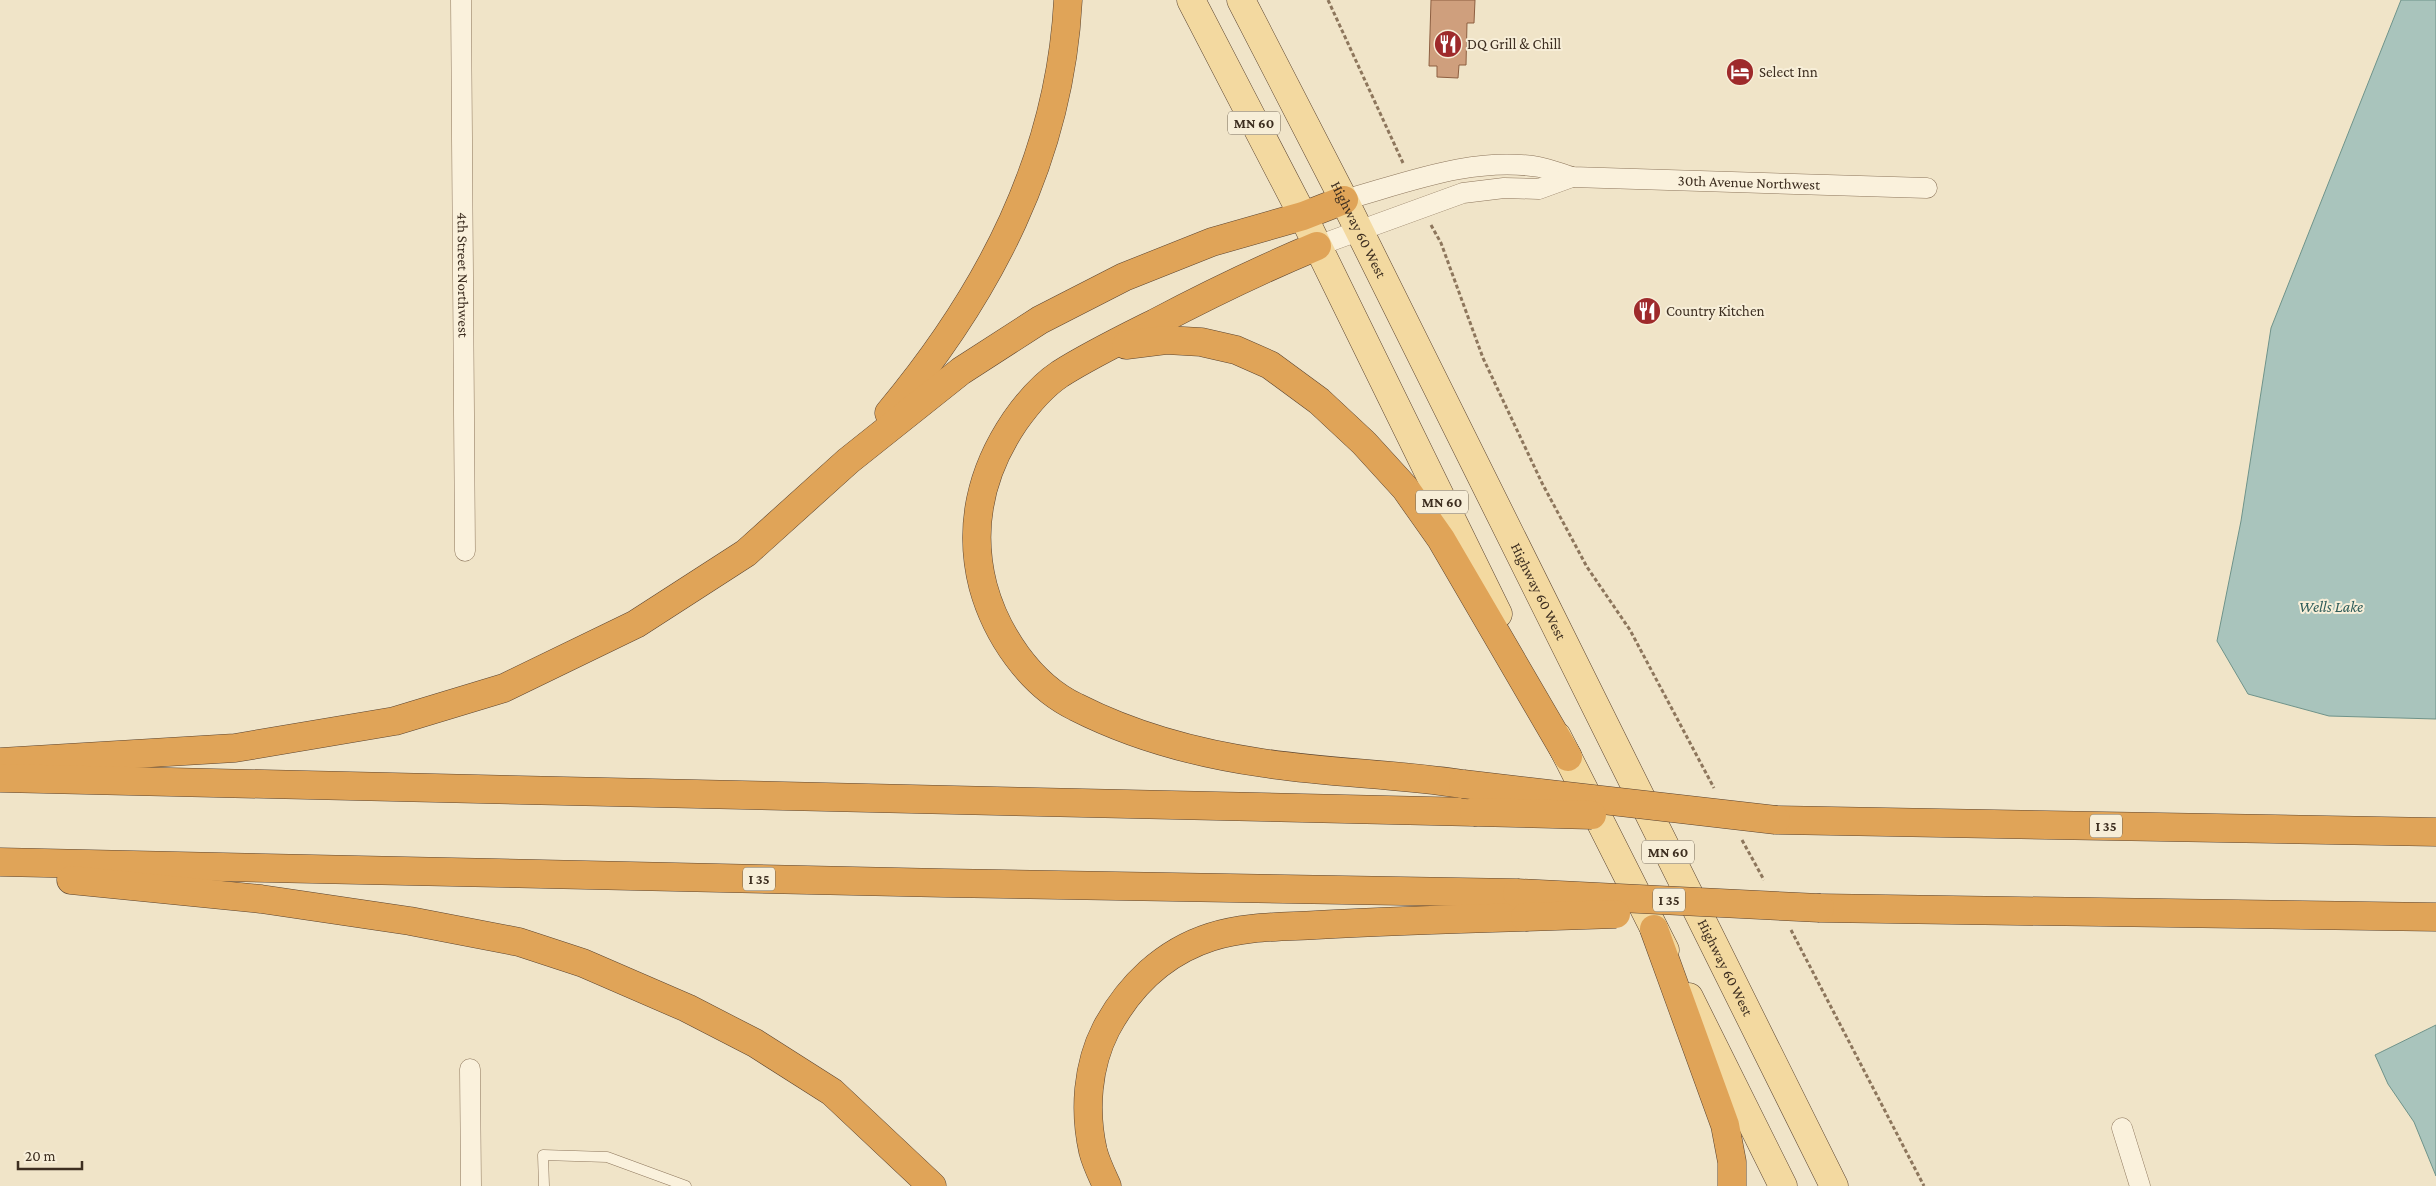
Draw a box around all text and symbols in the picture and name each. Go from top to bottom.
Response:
restaurant icon: DQ Grill & Chill [1433,29,1463,59]
place label: DQ Grill & Chill [1467,36,1561,52]
hotel icon: Select Inn [1725,57,1755,87]
place label: Select Inn [1759,64,1818,80]
road number: MN 60 [1228,112,1280,134]
street label: 30th Avenue Northwest [1677,172,1821,193]
street label: Highway 60 West [1328,179,1390,282]
street label: 4th Street Northwest [455,212,471,339]
restaurant icon: Country Kitchen [1632,296,1662,326]
place label: Country Kitchen [1666,303,1765,320]
road number: MN 60 [1416,491,1468,514]
street label: Highway 60 West [1508,540,1570,643]
water label: Wells Lake [2299,598,2363,615]
road number: I 35 [2090,814,2122,838]
road number: MN 60 [1642,840,1694,864]
road number: I 35 [743,868,775,891]
road number: I 35 [1653,888,1685,912]
street label: Highway 60 West [1695,916,1757,1019]
scale bar [18,1138,81,1170]
text: 20 m [25,1148,56,1164]

